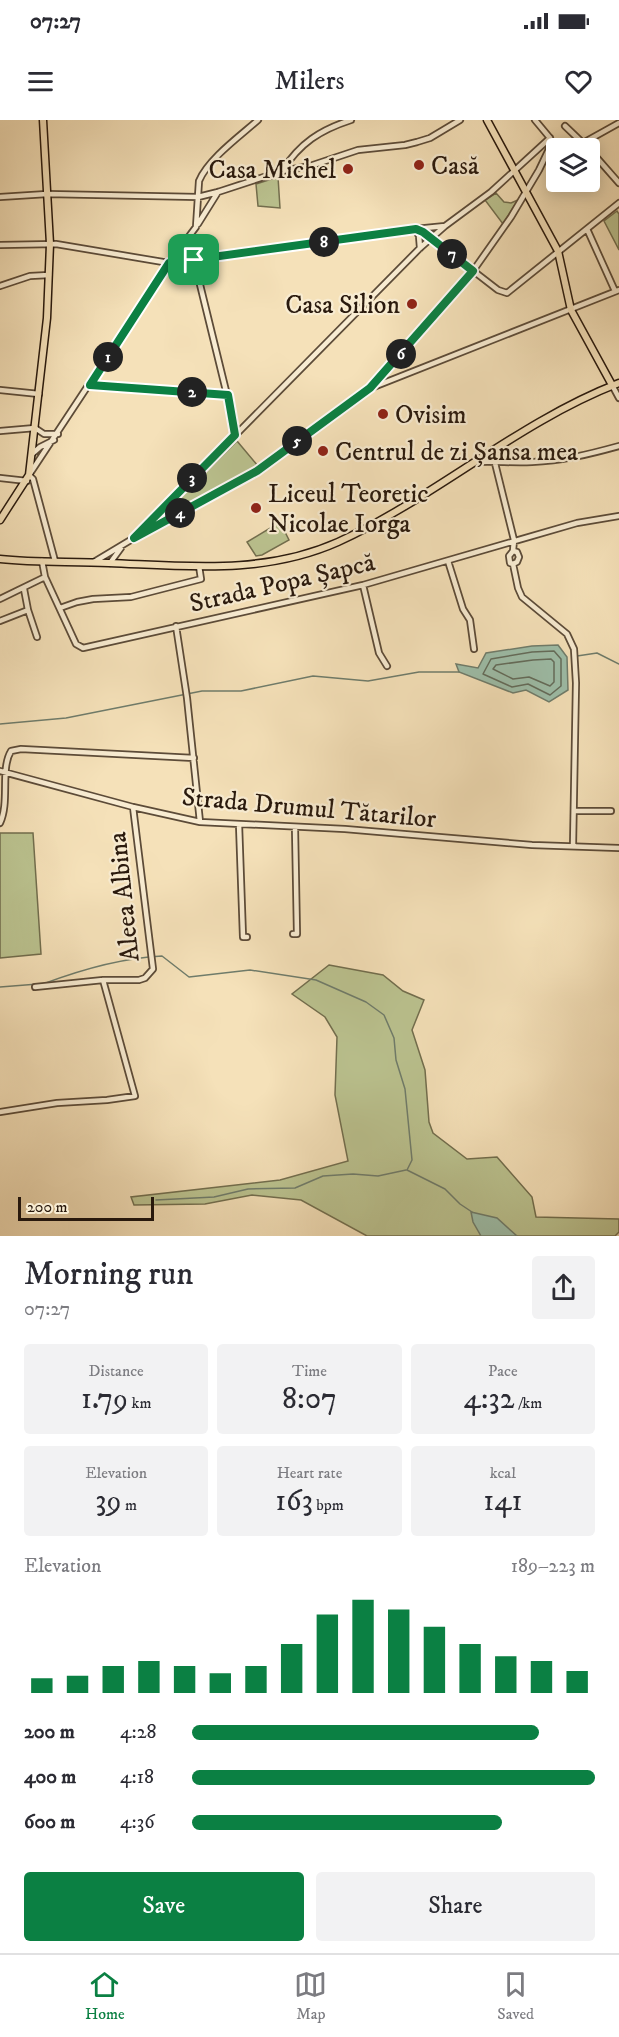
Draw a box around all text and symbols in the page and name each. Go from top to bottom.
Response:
text: 07:27 [30,8,81,35]
text: Milers [275,64,344,98]
icon: menu [24,65,57,98]
icon: heart [562,65,595,98]
map controls [546,138,600,192]
button: layers [546,138,600,192]
place label: Casă [431,150,479,183]
place label: Casa Michel [209,154,336,187]
marker: Casă [412,158,426,172]
marker: Casa Michel [341,162,355,176]
pin: 8 [309,227,339,257]
text: 8 [320,232,328,252]
pin [168,234,219,285]
pin: 7 [437,239,467,269]
icon: arrive [177,243,210,276]
text: 7 [448,244,456,264]
place label: Casa Silion [285,289,400,322]
marker: Casa Silion [405,297,419,311]
pin: 6 [386,339,416,369]
pin: 1 [93,342,123,372]
text: 6 [397,344,405,364]
text: 1 [105,347,111,367]
pin: 2 [177,377,207,407]
text: 2 [188,382,196,402]
place label: Ovisim [395,399,467,432]
marker: Ovisim [376,407,390,421]
pin: 5 [282,426,312,456]
text: 5 [293,431,301,451]
place label: Centrul de zi Șansa mea [335,436,578,469]
marker: Centrul de zi Șansa mea [316,444,330,458]
pin: 3 [177,463,207,493]
text: 3 [189,468,195,488]
place label: Liceul Teoretic Nicolae Iorga [268,478,428,541]
pin: 4 [165,498,195,528]
marker: Liceul Teoretic Nicolae Iorga [249,501,263,515]
text: 4 [175,503,185,523]
street label: Strada Popa Șapcă [186,546,378,621]
street label: Strada Drumul Tătarilor [180,781,438,836]
street label: Aleea Albina [101,830,148,963]
scale bar [18,1194,154,1222]
text: 200 m [27,1197,68,1217]
text: Morning run [24,1254,193,1295]
button: share [532,1256,595,1319]
text: 07:27 [24,1297,70,1322]
text: Distance [89,1361,144,1381]
text: Time [292,1361,327,1381]
text: Pace [488,1361,518,1381]
text: 1.79 [81,1381,128,1418]
text: 8:07 [282,1381,337,1418]
text: 4:32 [463,1381,514,1418]
text: km [128,1393,151,1413]
text: /km [514,1393,542,1413]
text: Elevation [85,1463,147,1483]
text: Heart rate [277,1463,342,1483]
text: kcal [490,1463,516,1483]
text: 39 [95,1483,122,1520]
text: 163 [275,1483,313,1520]
text: 141 [483,1483,522,1520]
text: m [122,1495,137,1515]
text: bpm [313,1495,344,1515]
text: Elevation [24,1554,101,1579]
text: 189–223 m [511,1554,595,1579]
text: 200 m [24,1720,75,1745]
text: 4:28 [120,1720,157,1745]
text: 400 m [24,1765,76,1790]
text: 4:18 [120,1765,154,1790]
text: 600 m [24,1810,75,1835]
text: 4:36 [120,1810,155,1835]
button: Save [24,1872,304,1941]
button: Share [316,1872,595,1941]
tab: Home [85,1968,125,2024]
tab: Map [294,1968,327,2024]
tab: Saved [497,1968,534,2024]

